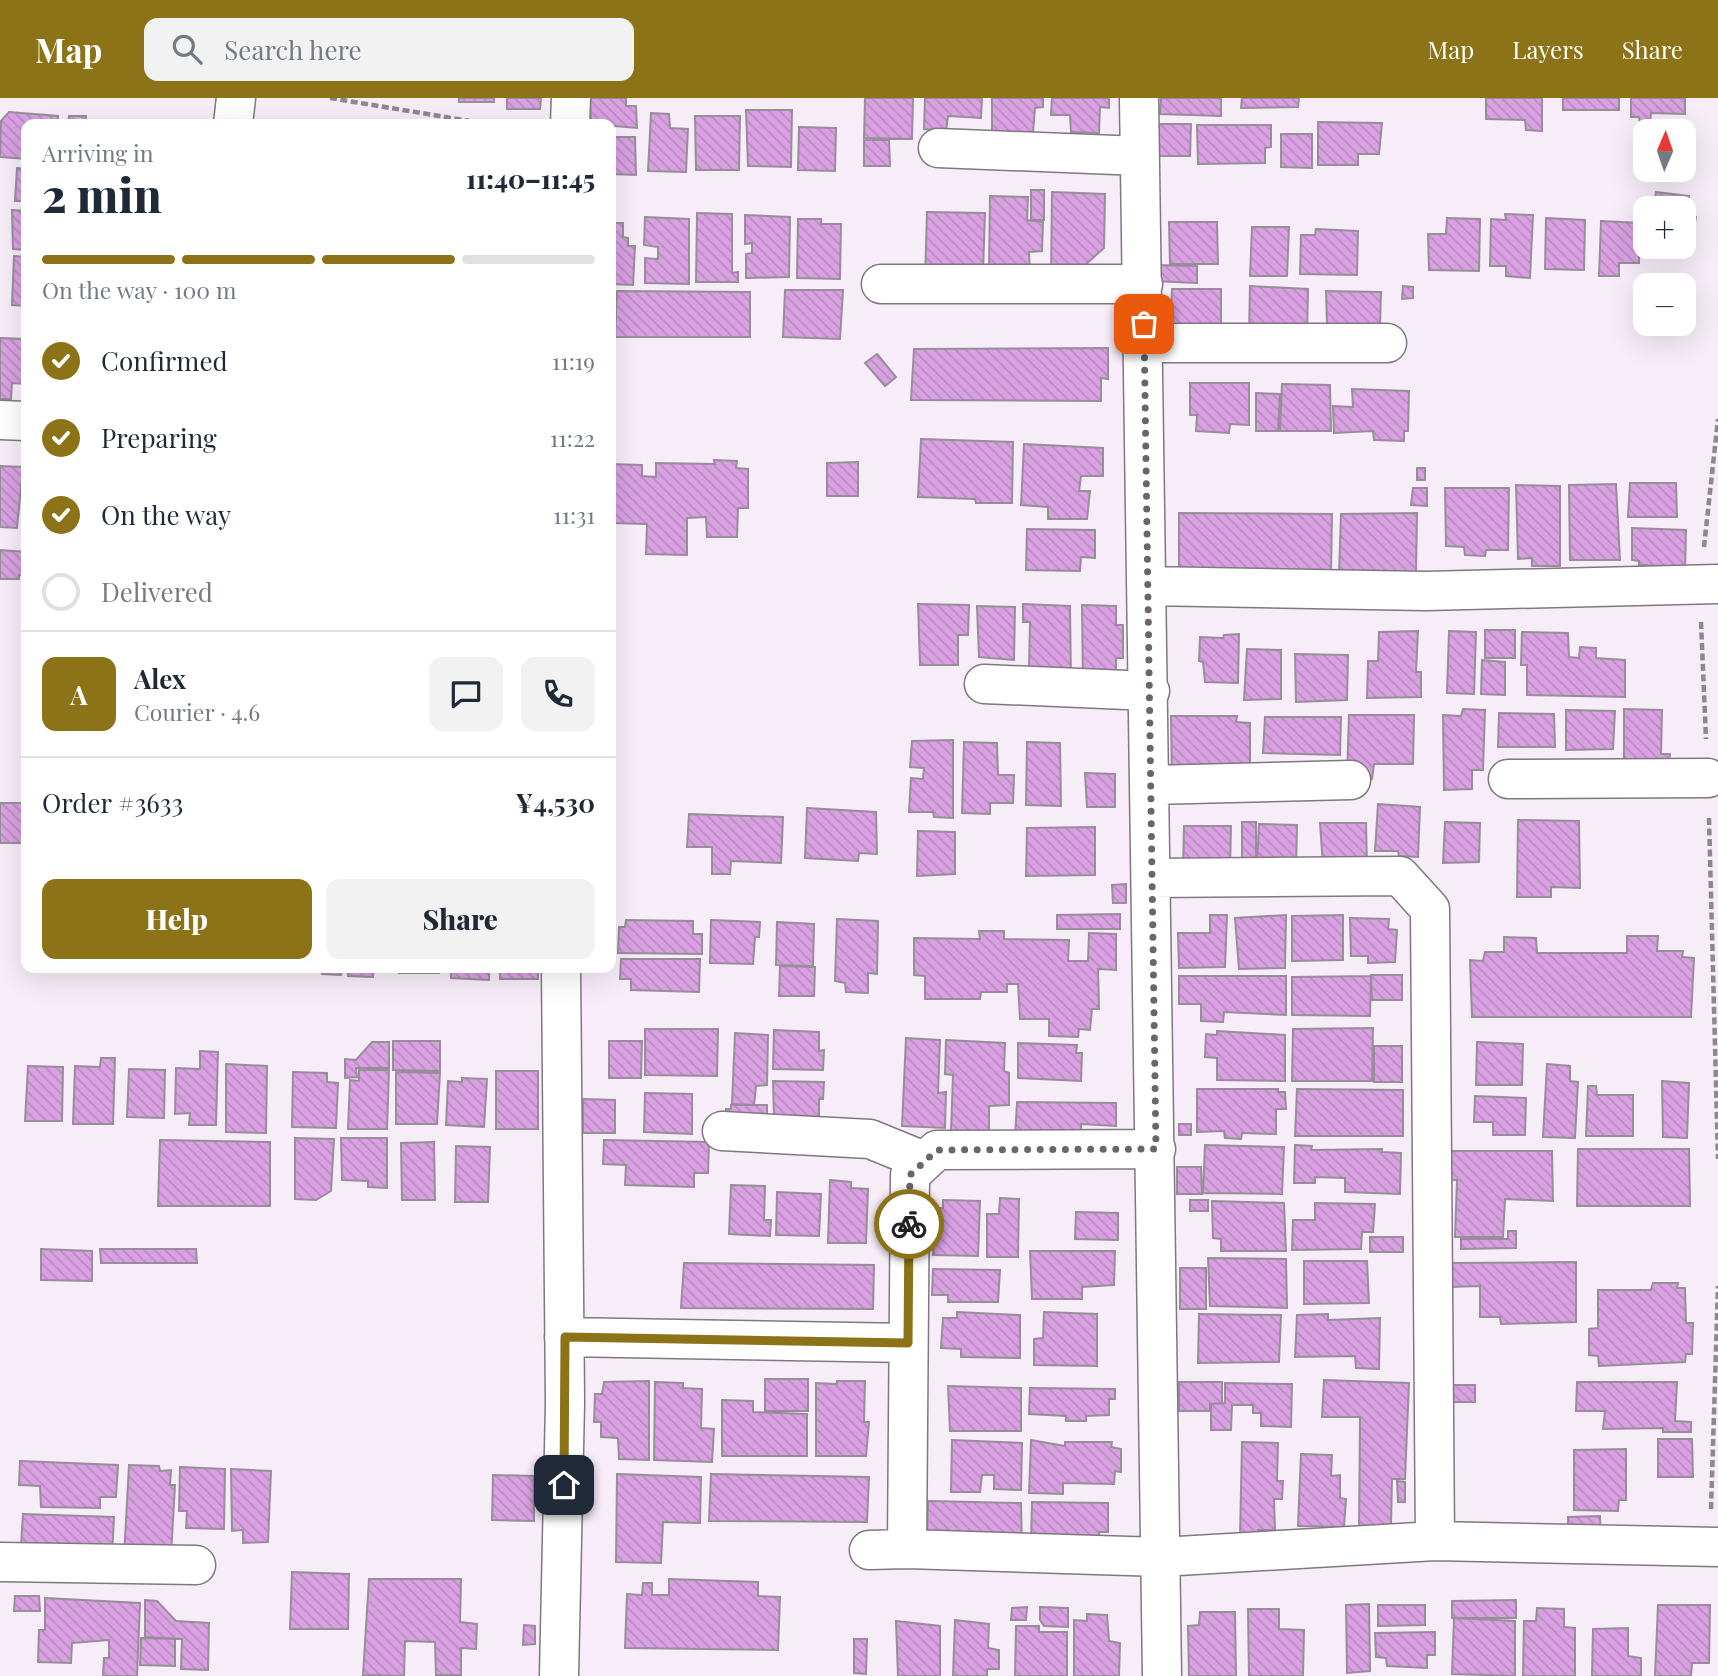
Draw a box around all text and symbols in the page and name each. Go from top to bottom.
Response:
search box [144,18,634,81]
text: Map [35,27,102,71]
icon: search [168,30,206,68]
text: Search here [224,32,362,67]
text: Map [1428,33,1474,65]
text: Layers [1512,33,1584,65]
text: Share [1622,33,1683,65]
north arrow [1633,119,1696,182]
map controls [1633,119,1696,336]
text: Arriving in [42,137,154,168]
text: 11:40–11:45 [466,161,595,196]
text: 2 min [42,163,162,225]
button: + [1633,196,1696,259]
button: − [1633,273,1696,336]
text: On the way · 100 m [42,274,236,305]
pin [1114,294,1174,354]
icon: bag [1125,305,1163,343]
icon: check [42,342,80,380]
text: Confirmed [101,343,228,378]
text: 11:19 [552,345,595,376]
icon: check [42,419,80,457]
text: Preparing [101,420,217,455]
text: 11:22 [550,422,595,453]
icon: check [42,496,80,534]
text: On the way [101,497,231,532]
text: 11:31 [553,499,595,530]
text: Delivered [101,574,213,609]
button: chat [429,657,503,731]
button: phone [521,657,595,731]
text: Alex [134,661,186,696]
text: A [70,677,88,712]
text: Courier · 4.6 [134,696,260,727]
text: Order #3633 [42,785,183,820]
text: ¥4,530 [516,785,595,820]
button: Help [42,879,312,959]
button: Share [326,879,595,959]
courier [874,1189,944,1259]
icon: bike [890,1205,928,1243]
pin [534,1455,594,1515]
icon: home [545,1466,583,1504]

